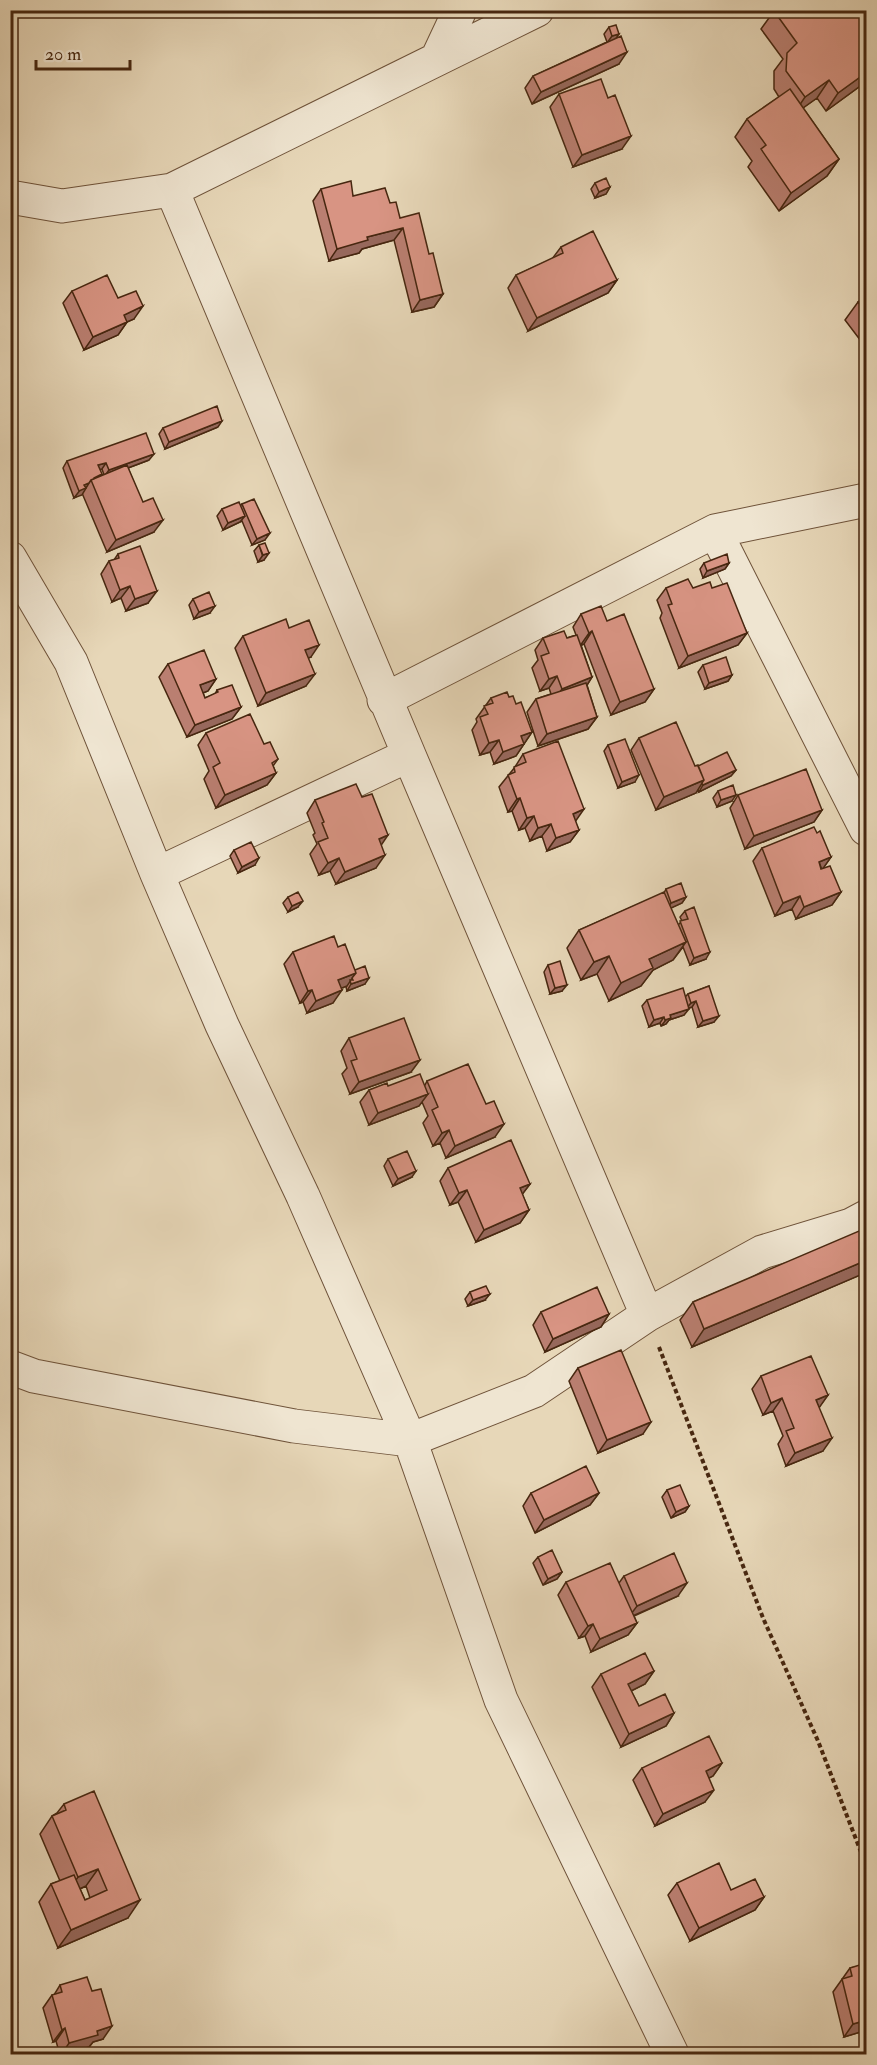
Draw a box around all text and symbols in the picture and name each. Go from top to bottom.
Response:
scale bar [36,33,130,71]
text: 20 m [45,43,81,66]

